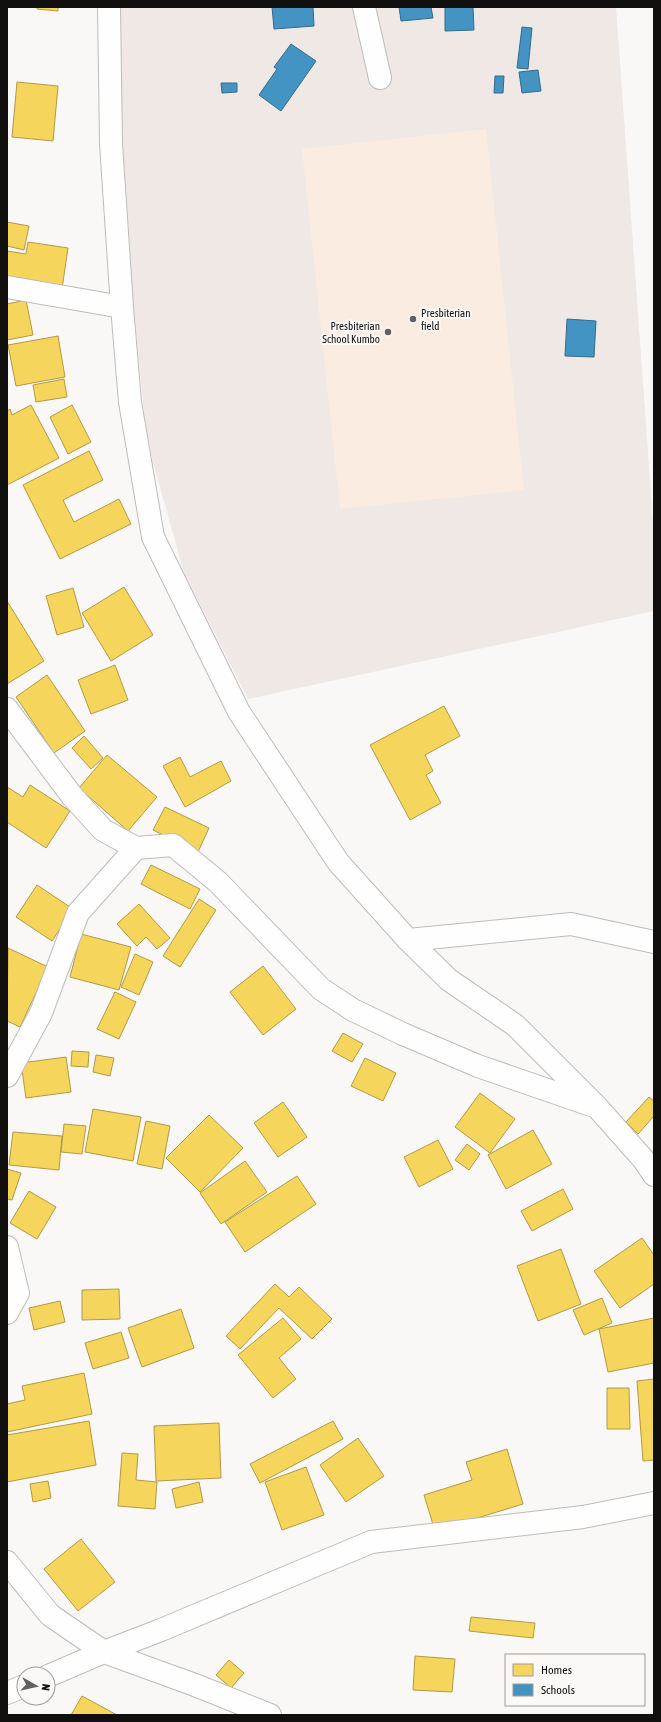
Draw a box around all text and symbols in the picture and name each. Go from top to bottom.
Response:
place label: Presbiterian field [421,307,471,332]
marker: Presbiterian field [408,314,418,324]
place label: Presbiterian School Kumbo [322,320,380,345]
marker: Presbiterian School Kumbo [383,327,393,337]
legend [505,1654,645,1706]
text: Homes [541,1663,572,1677]
north arrow [16,1666,56,1706]
text: N [40,1683,52,1691]
text: Schools [541,1683,575,1697]

